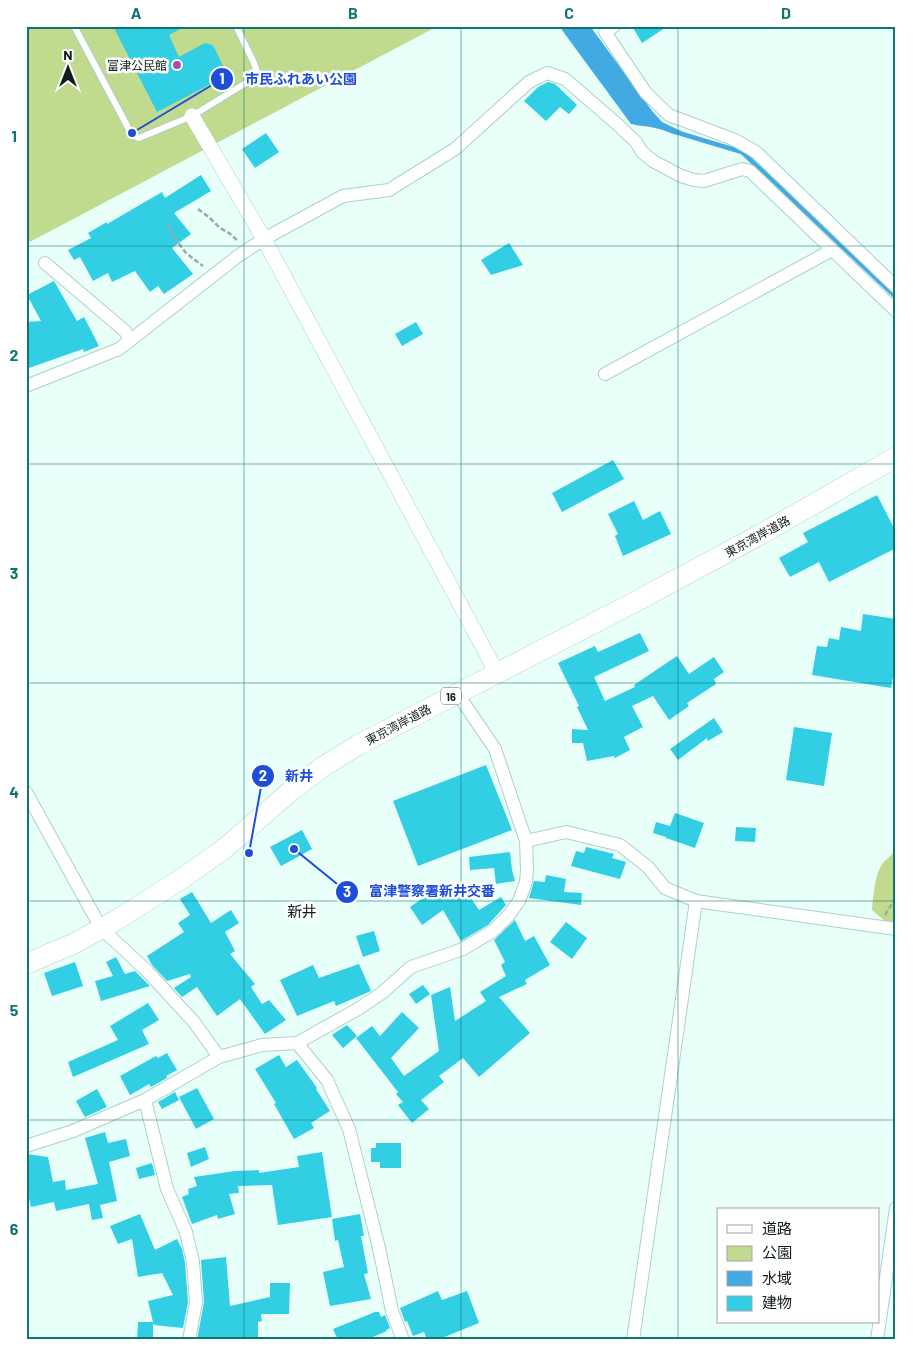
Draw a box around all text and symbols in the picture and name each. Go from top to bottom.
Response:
text: A [131,3,142,22]
text: B [348,3,358,22]
text: C [564,3,574,22]
text: D [781,3,791,22]
north arrow [42,42,92,92]
text: N [63,46,73,63]
place label: 富津公民館 [107,58,167,72]
marker: 富津公民館 [171,59,183,71]
callout: 市民ふれあい公園 [210,64,367,93]
text: 1 [219,69,225,87]
text: 市民ふれあい公園 [245,70,357,87]
text: 1 [11,126,17,145]
text: 2 [10,345,19,364]
street label: 東京湾岸道路 [722,512,792,560]
text: 3 [10,563,18,582]
road number: 16 [441,688,461,704]
street label: 東京湾岸道路 [363,701,433,747]
callout: 新井 [250,761,323,790]
text: 2 [259,766,267,784]
text: 新井 [285,767,313,784]
text: 4 [9,782,19,801]
callout: 富津警察署新井交番 [334,877,505,906]
text: 3 [343,882,351,900]
text: 富津警察署新井交番 [369,882,495,899]
district label: 新井 [287,902,317,920]
text: 5 [10,1000,19,1019]
legend [717,1208,880,1324]
text: 6 [10,1219,19,1238]
text: 道路 [762,1219,792,1237]
text: 公園 [762,1243,792,1261]
text: 水域 [762,1269,792,1287]
text: 建物 [762,1293,792,1311]

